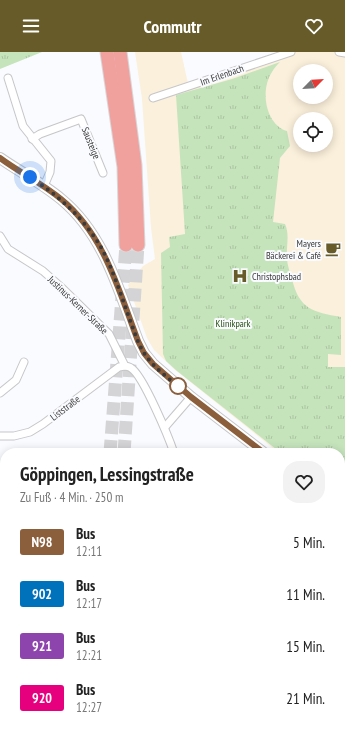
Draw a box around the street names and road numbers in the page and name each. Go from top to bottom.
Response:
street label: Im Erlenbach [199,62,245,88]
street label: Sausteige [79,125,103,161]
street label: Justinus-Kerner-Straße [45,272,111,337]
street label: Liststraße [47,392,83,424]

